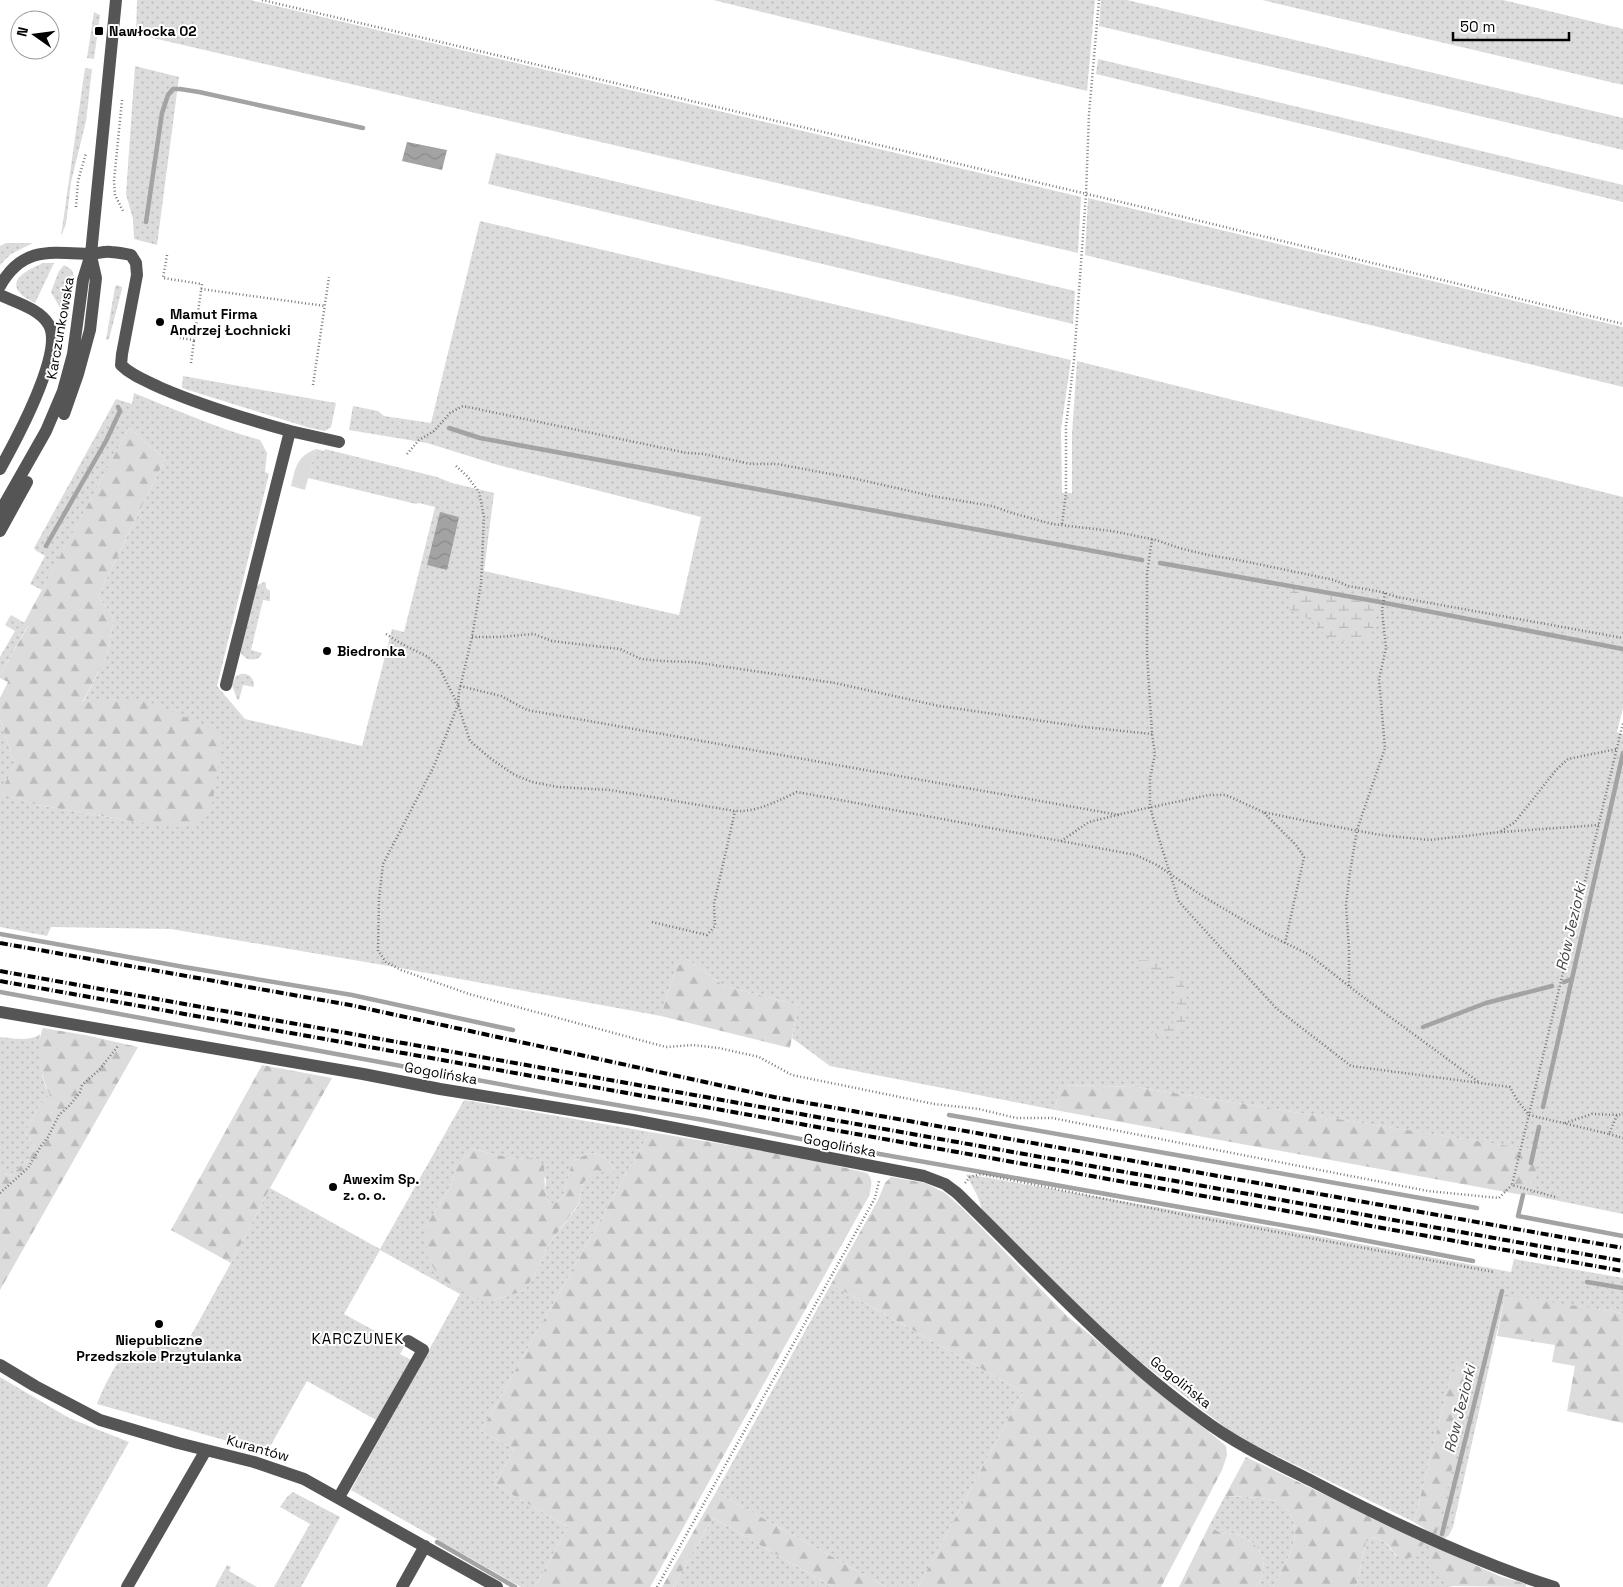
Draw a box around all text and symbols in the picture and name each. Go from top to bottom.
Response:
north arrow [10,10,60,60]
scale bar [1453,10,1569,42]
text: 50 m [1460,17,1495,36]
place label: Nawłocka 02 [109,22,197,40]
text: N [13,25,32,39]
marker: Nawłocka 02 [93,25,105,37]
street label: Karczunkowska [42,275,78,381]
place label: Mamut Firma Andrzej Łochnicki [170,305,291,339]
marker: Mamut Firma Andrzej Łochnicki [154,316,166,328]
place label: Biedronka [337,642,405,660]
marker: Biedronka [321,645,333,657]
water label: Rów Jeziorki [1551,879,1590,973]
street label: Gogolińska [403,1058,479,1088]
street label: Gogolińska [802,1129,878,1161]
place label: Awexim Sp. z. o. o. [343,1170,419,1204]
marker: Awexim Sp. z. o. o. [327,1181,339,1193]
marker: Niepubliczne Przedszkole Przytulanka [153,1318,165,1330]
district label: KARCZUNEK [312,1329,404,1348]
place label: Niepubliczne Przedszkole Przytulanka [76,1331,242,1365]
street label: Gogolińska [1147,1352,1215,1412]
water label: Rów Jeziorki [1439,1361,1480,1455]
street label: Kurantów [225,1430,291,1466]

